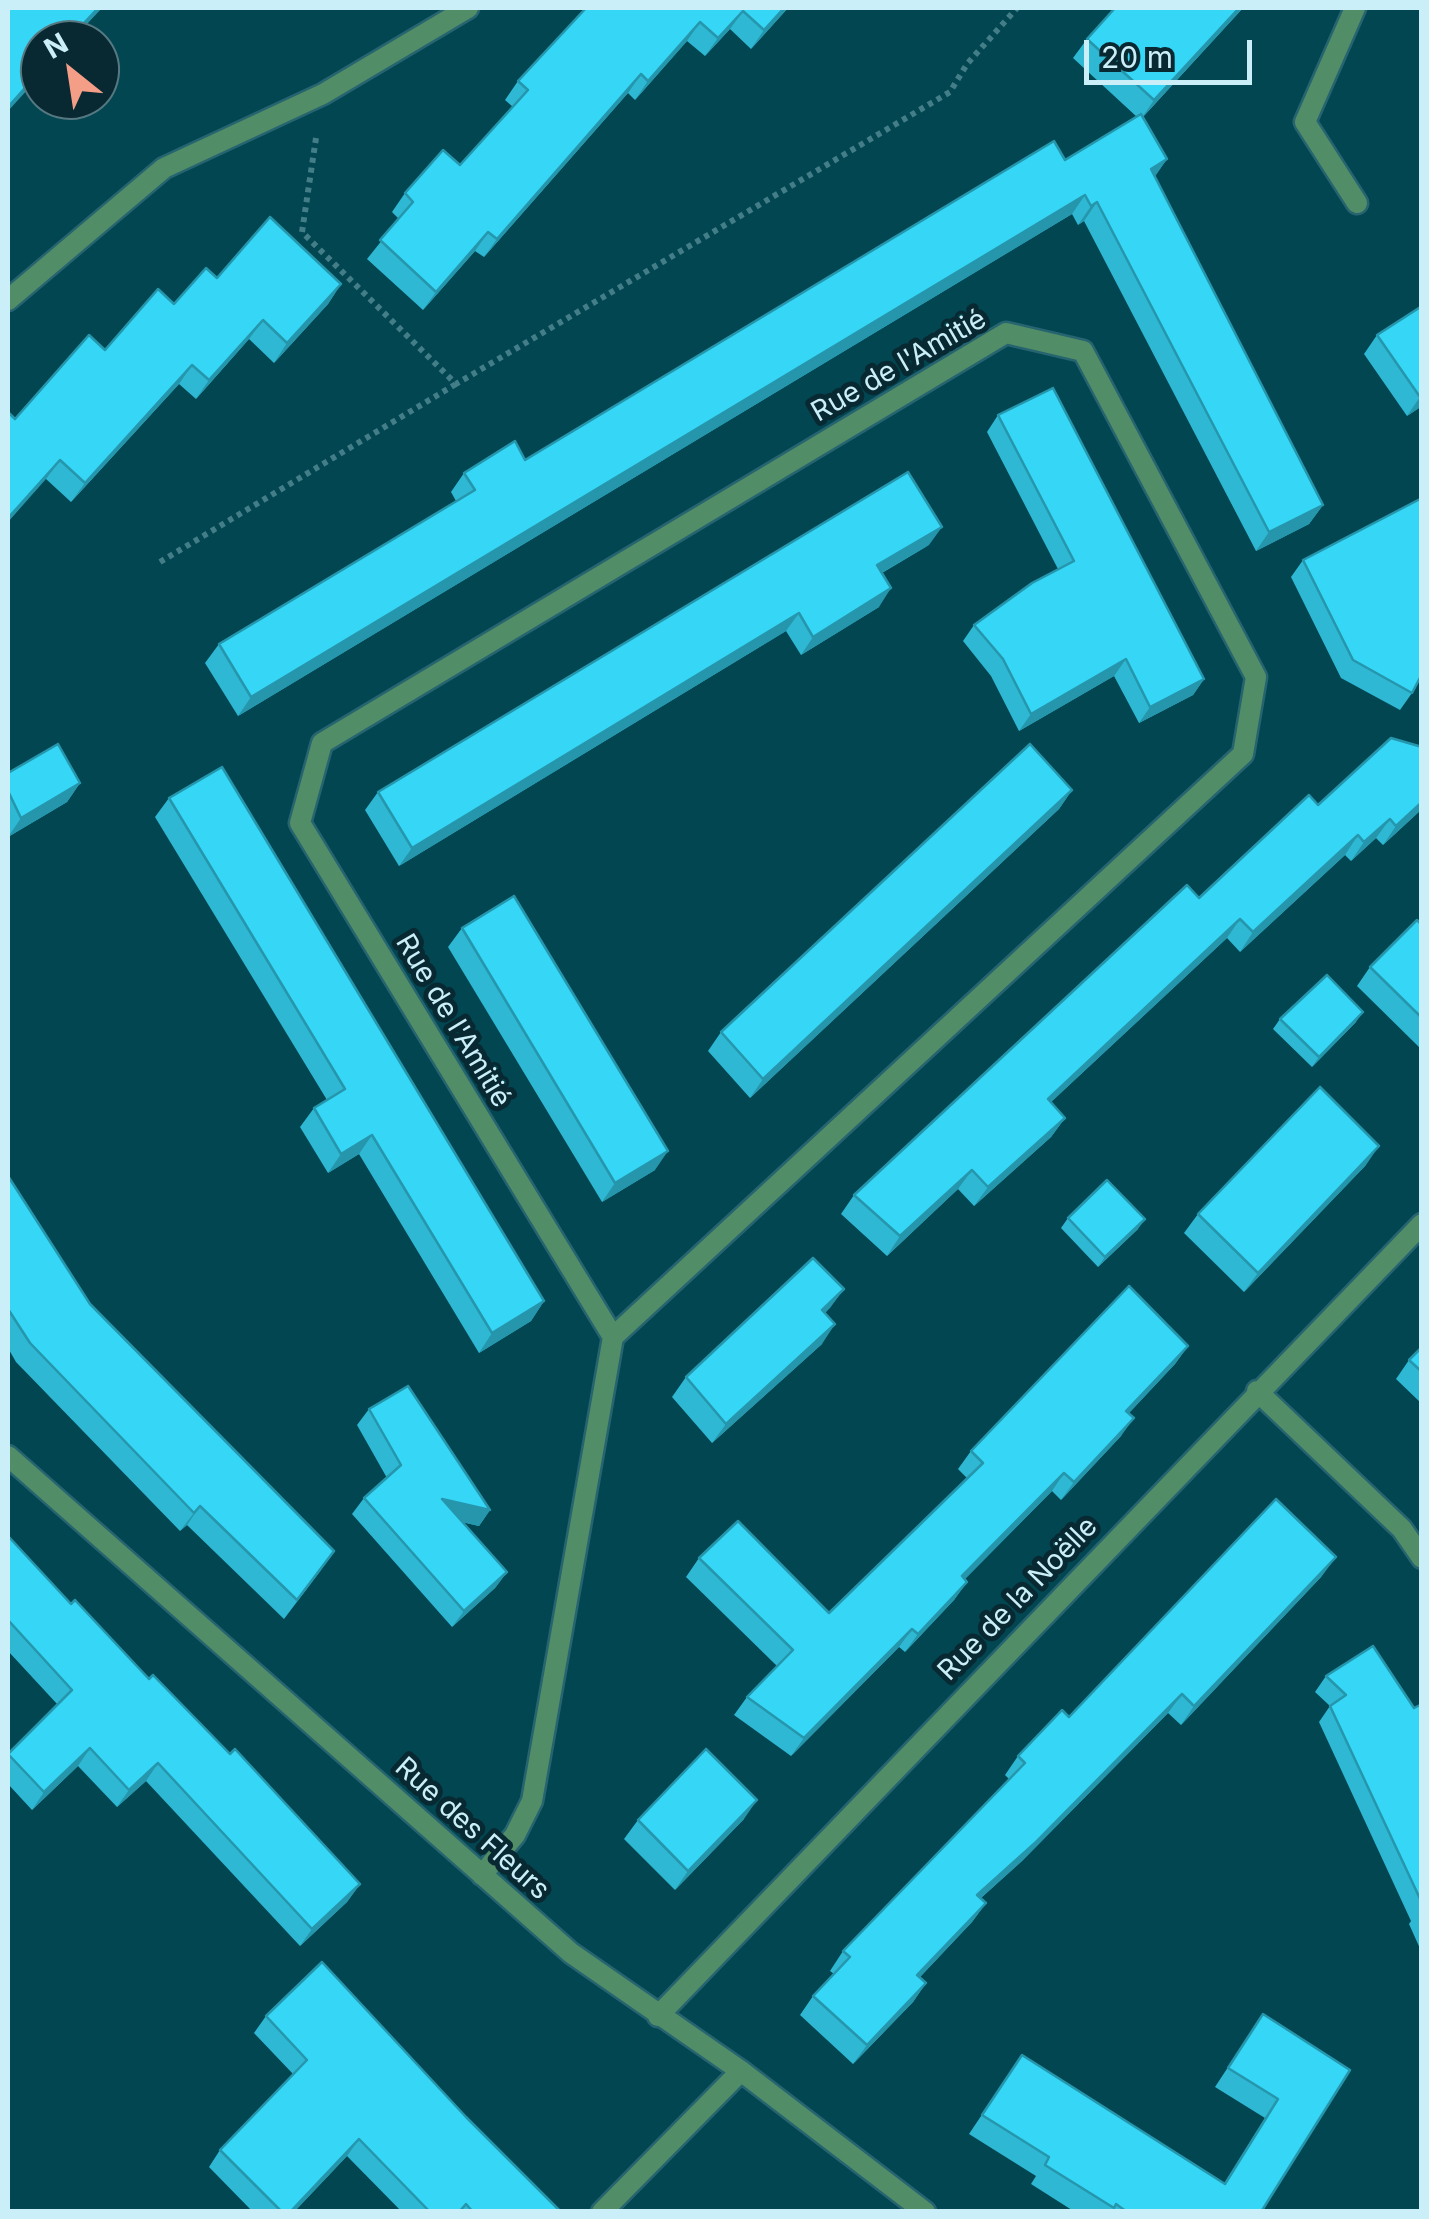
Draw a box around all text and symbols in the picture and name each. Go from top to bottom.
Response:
north arrow [20,20,120,120]
scale bar [1089,20,1256,82]
text: N [38,26,74,66]
text: 20 m [1101,39,1173,75]
street label: Rue de l'Amitié [806,302,992,430]
street label: Rue de l'Amitié [388,928,518,1114]
street label: Rue de la Noëlle [931,1510,1105,1688]
street label: Rue des Fleurs [388,1751,556,1907]

